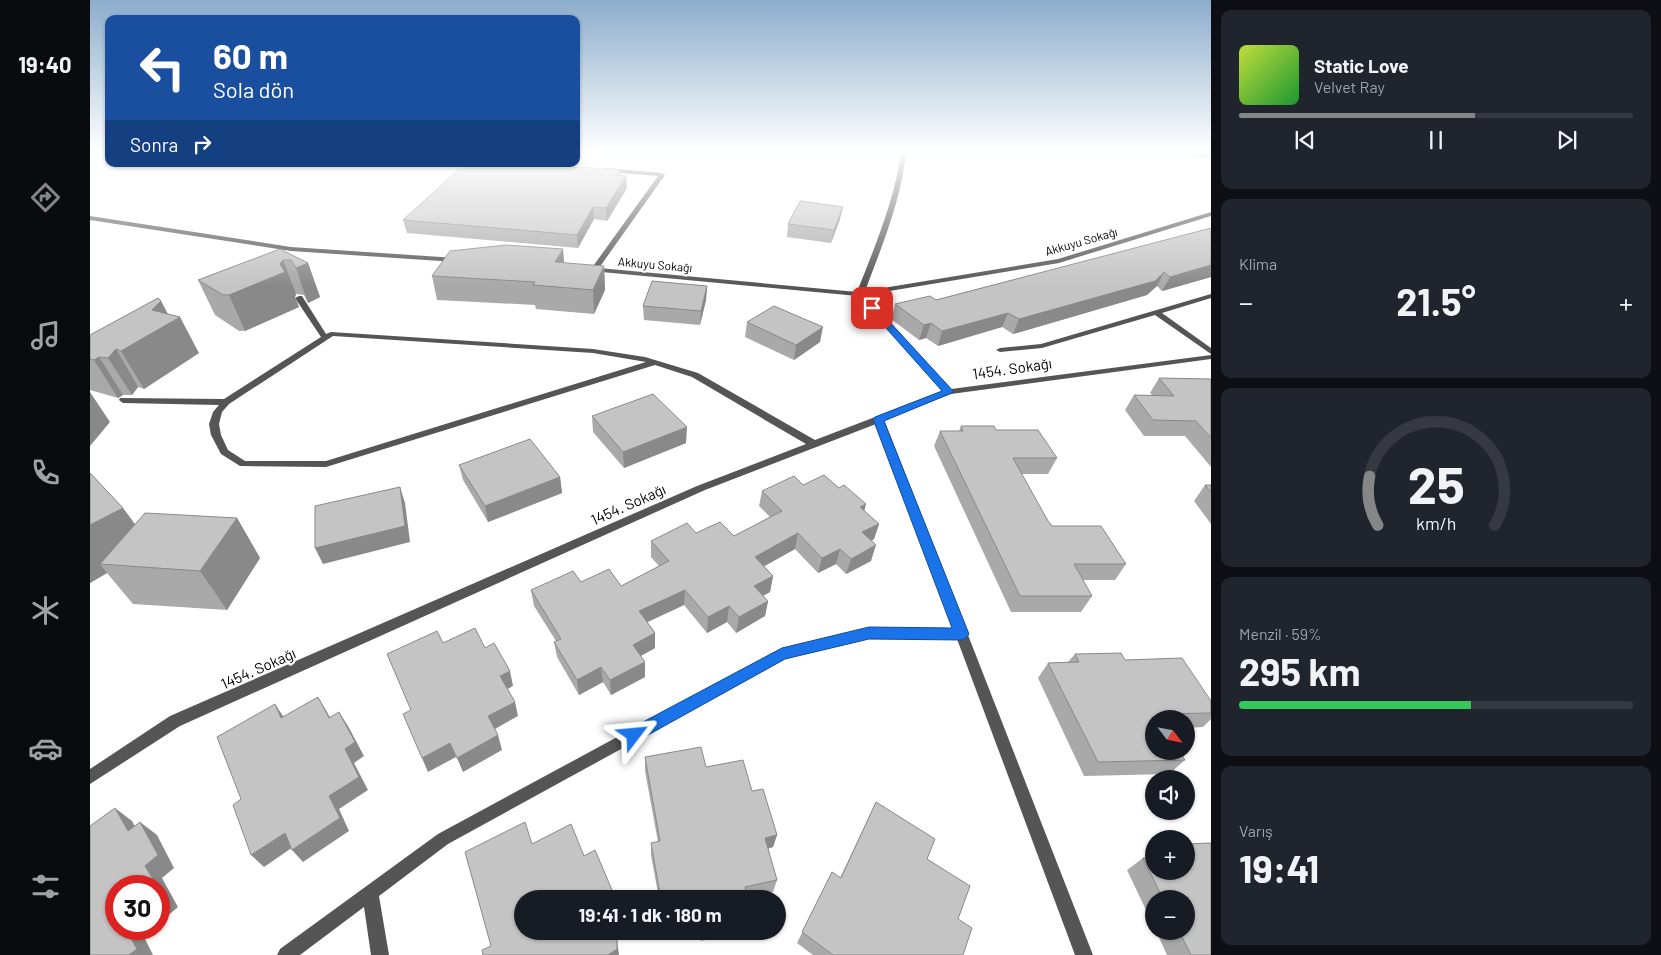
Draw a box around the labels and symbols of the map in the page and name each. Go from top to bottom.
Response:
street label: Akkuyu Sokağı [1043,224,1119,258]
street label: Akkuyu Sokağı [617,254,693,274]
pin [851,287,893,329]
street label: 1454. Sokağı [971,354,1053,382]
street label: 1454. Sokağı [588,480,668,528]
street label: 1454. Sokağı [218,644,298,692]
position arrow [607,708,659,760]
north arrow [1145,710,1195,760]
speed limit sign: 30 [105,875,170,940]

